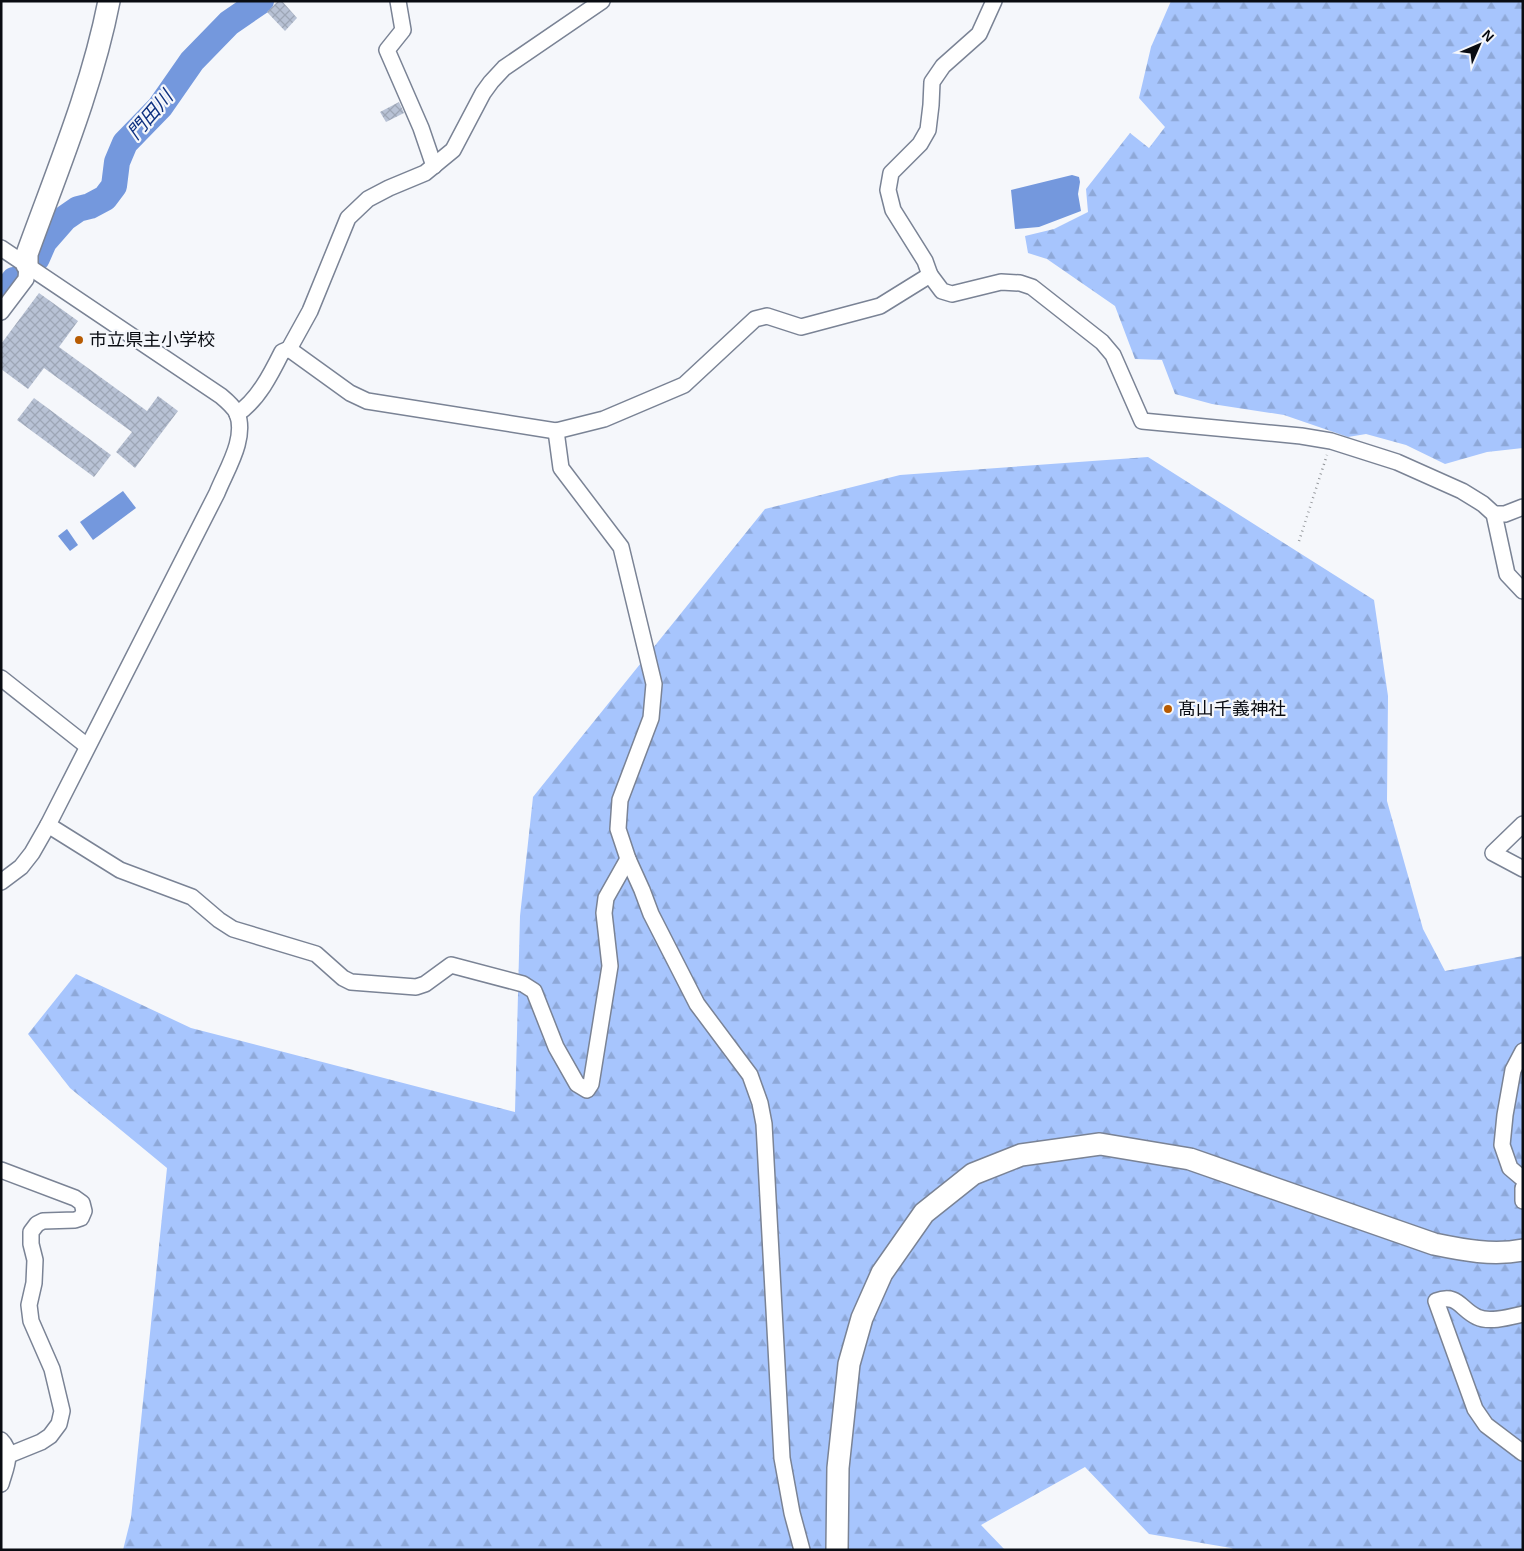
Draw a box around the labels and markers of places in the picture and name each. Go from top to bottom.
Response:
place label: 市立県主小学校 [89,330,215,350]
marker: 市立県主小学校 [73,334,85,346]
place label: 髙山千義神社 [1178,699,1286,719]
marker: 髙山千義神社 [1162,703,1174,715]

